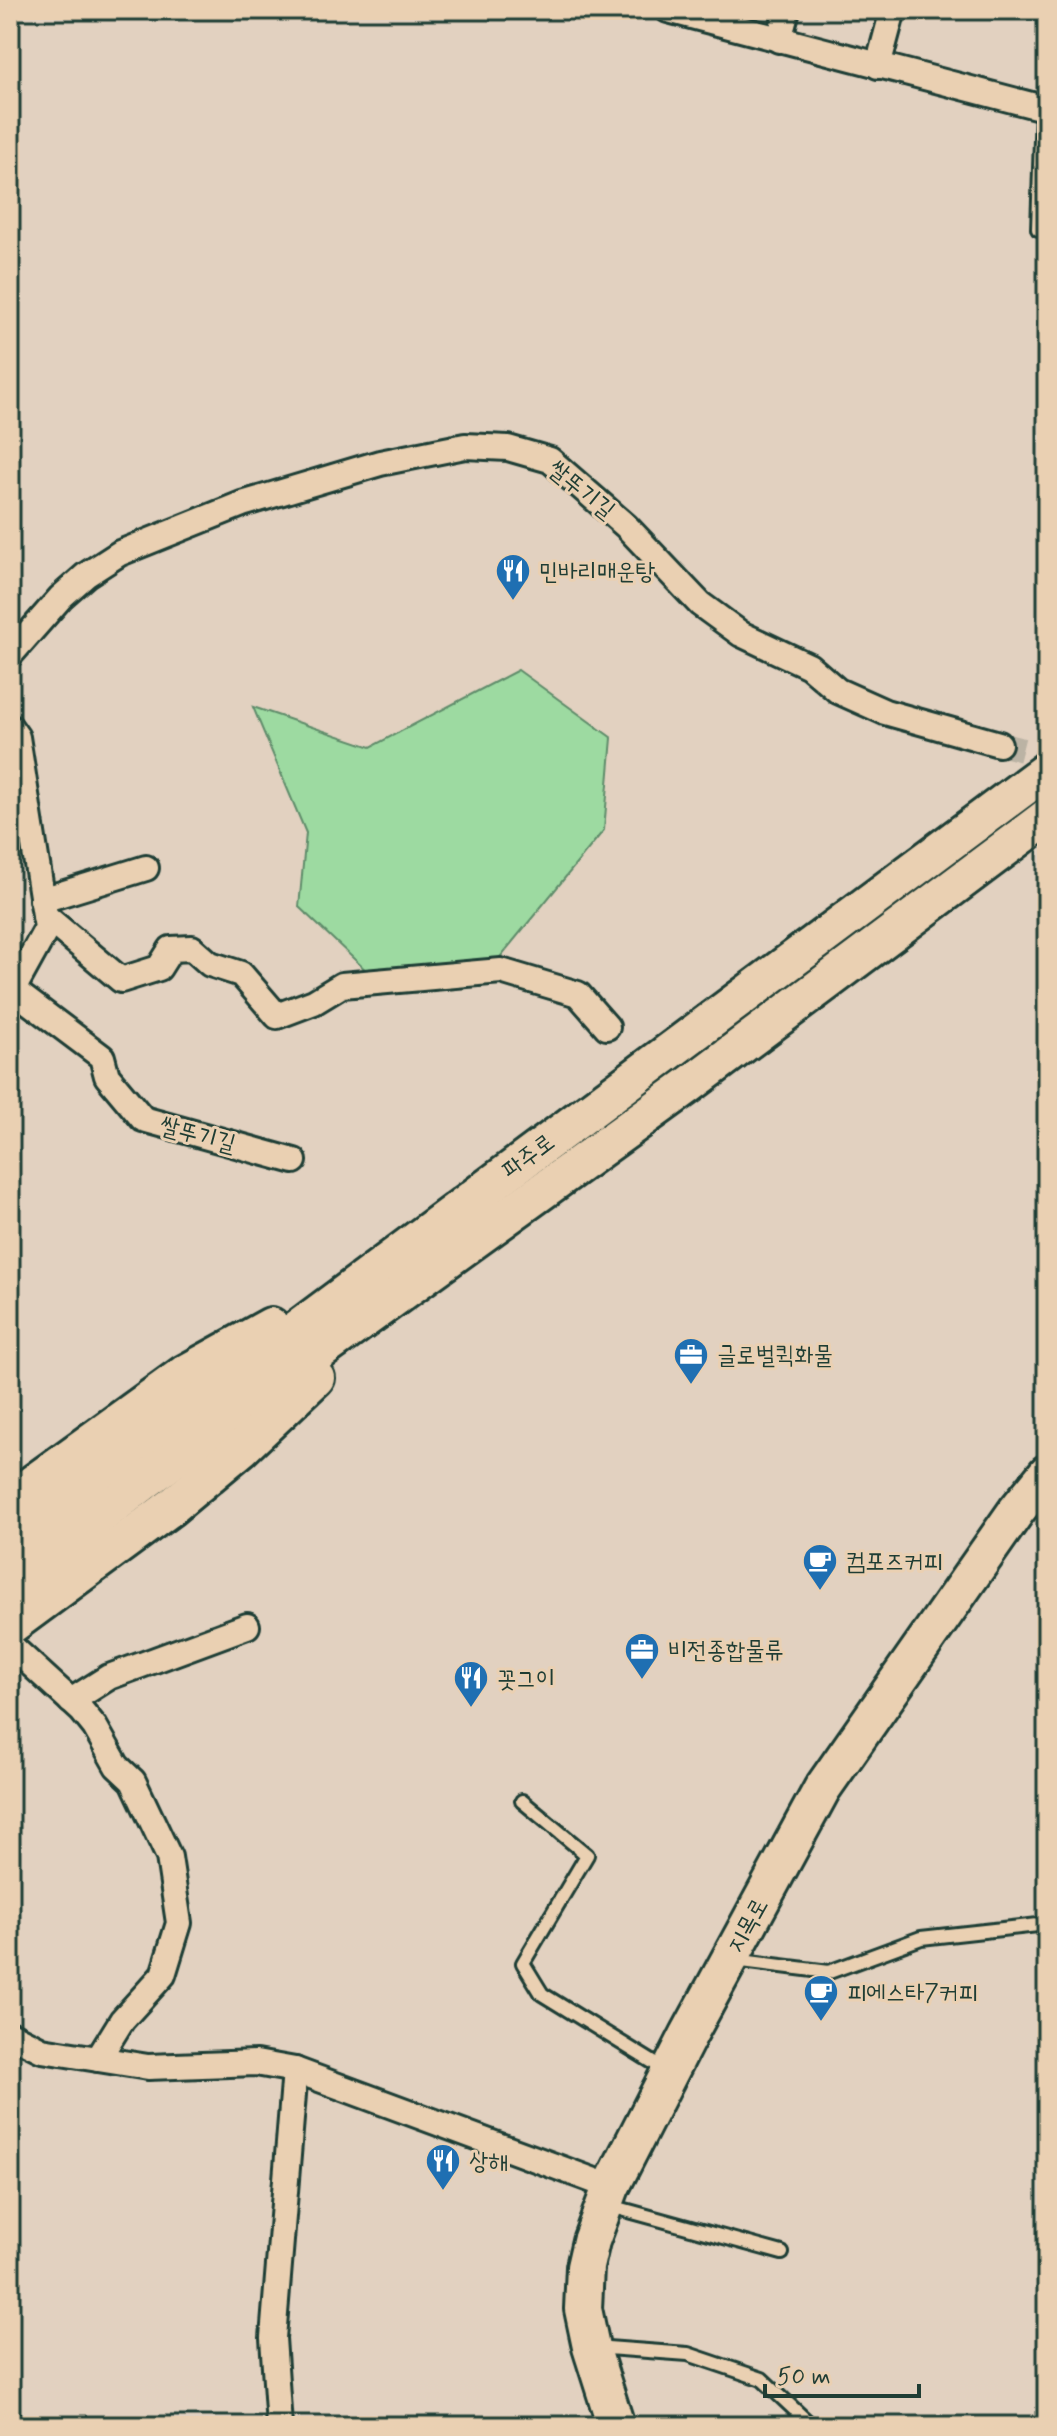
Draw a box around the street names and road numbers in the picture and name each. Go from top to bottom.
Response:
street label: 쌀뚜기길 [541,454,621,527]
street label: 쌀뚜기길 [156,1110,239,1160]
street label: 파주로 [496,1127,561,1187]
street label: 지목로 [721,1893,776,1959]

